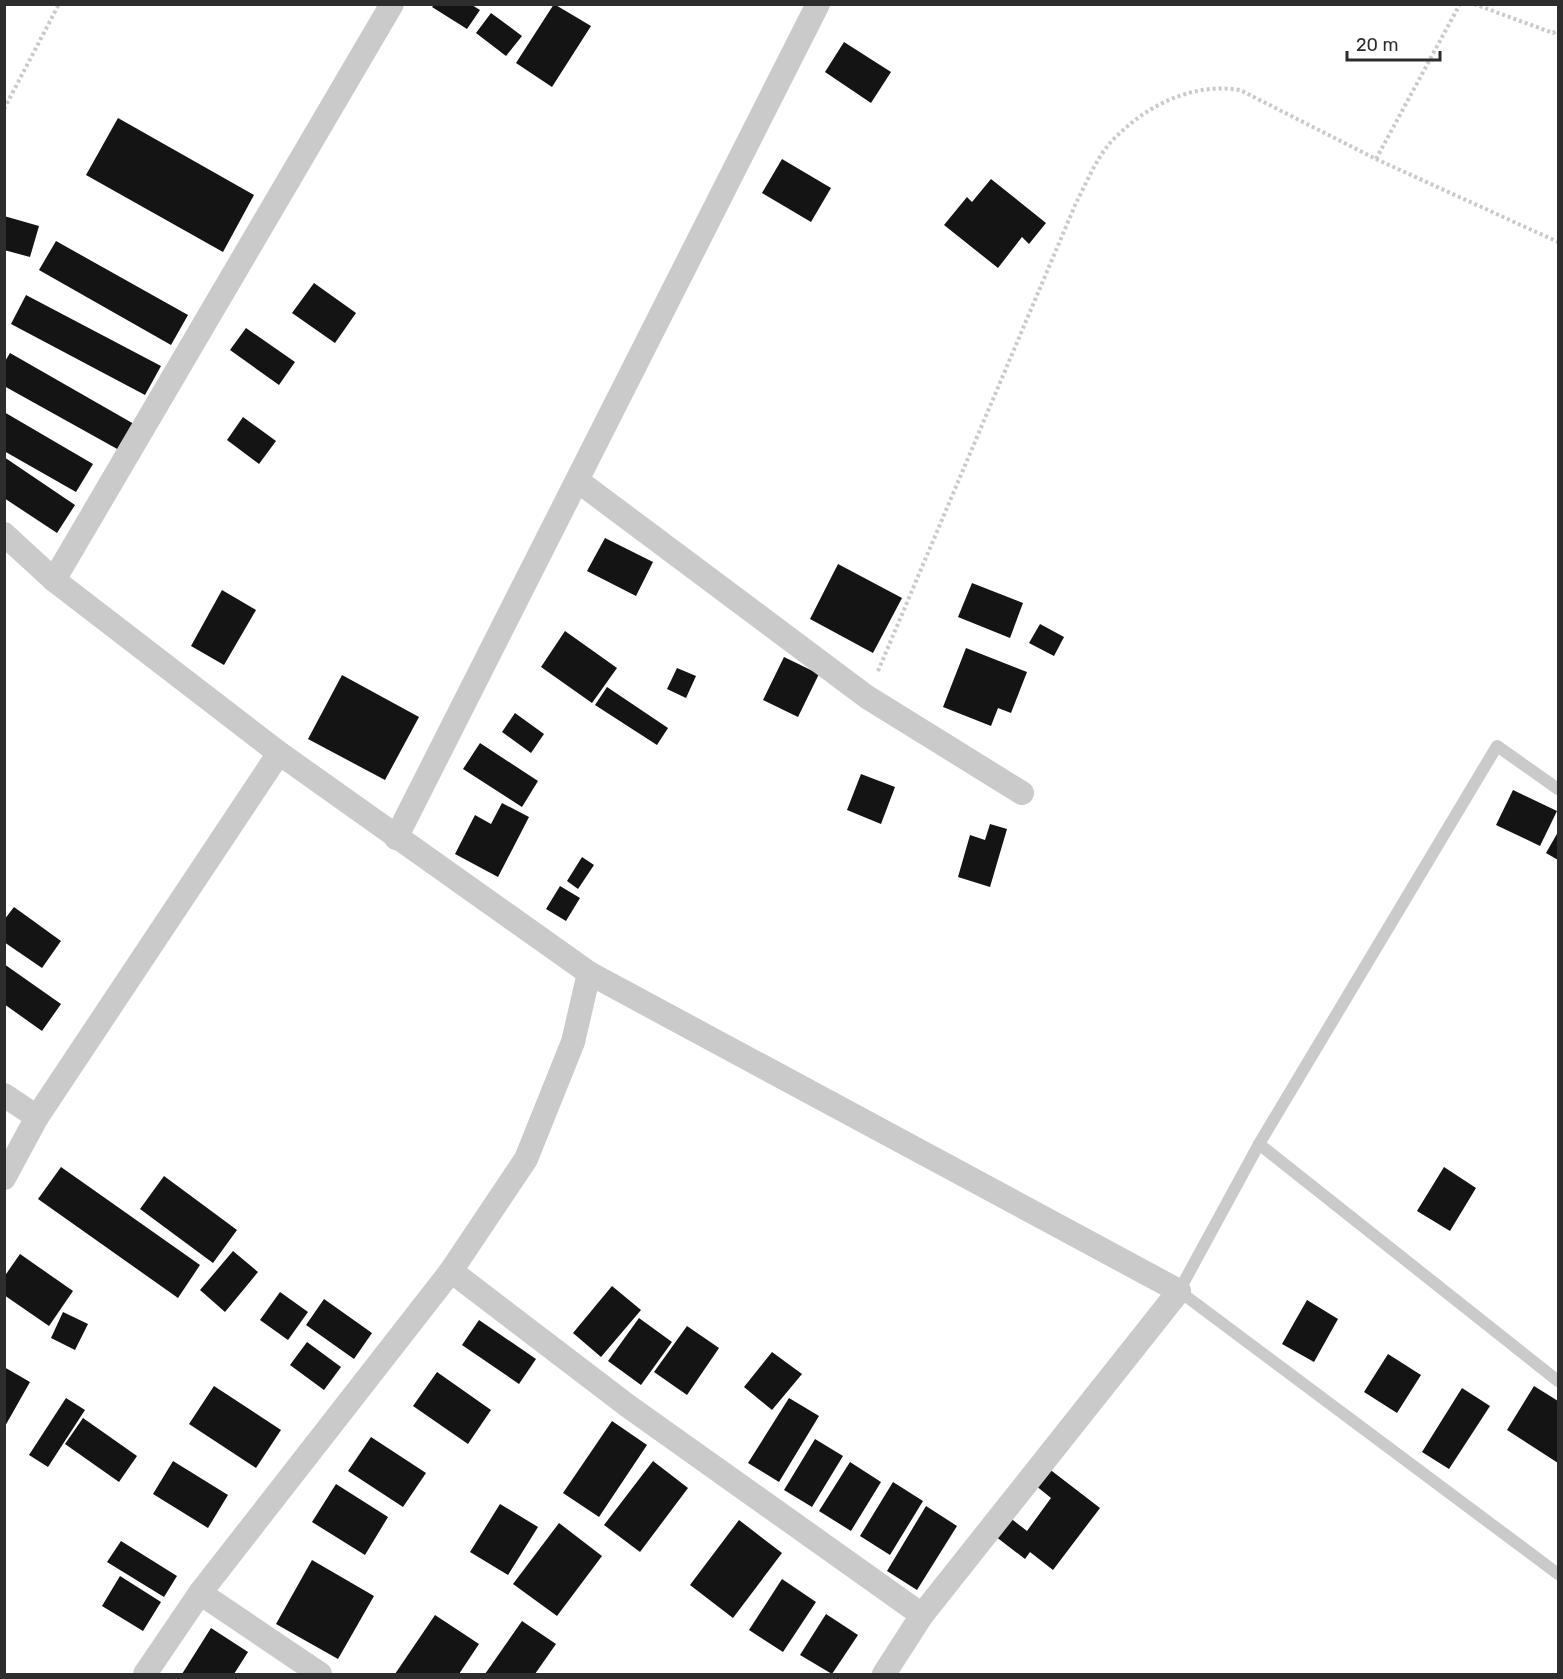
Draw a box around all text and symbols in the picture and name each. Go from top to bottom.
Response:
scale bar [1347,24,1440,62]
text: 20 m [1356,34,1398,56]

